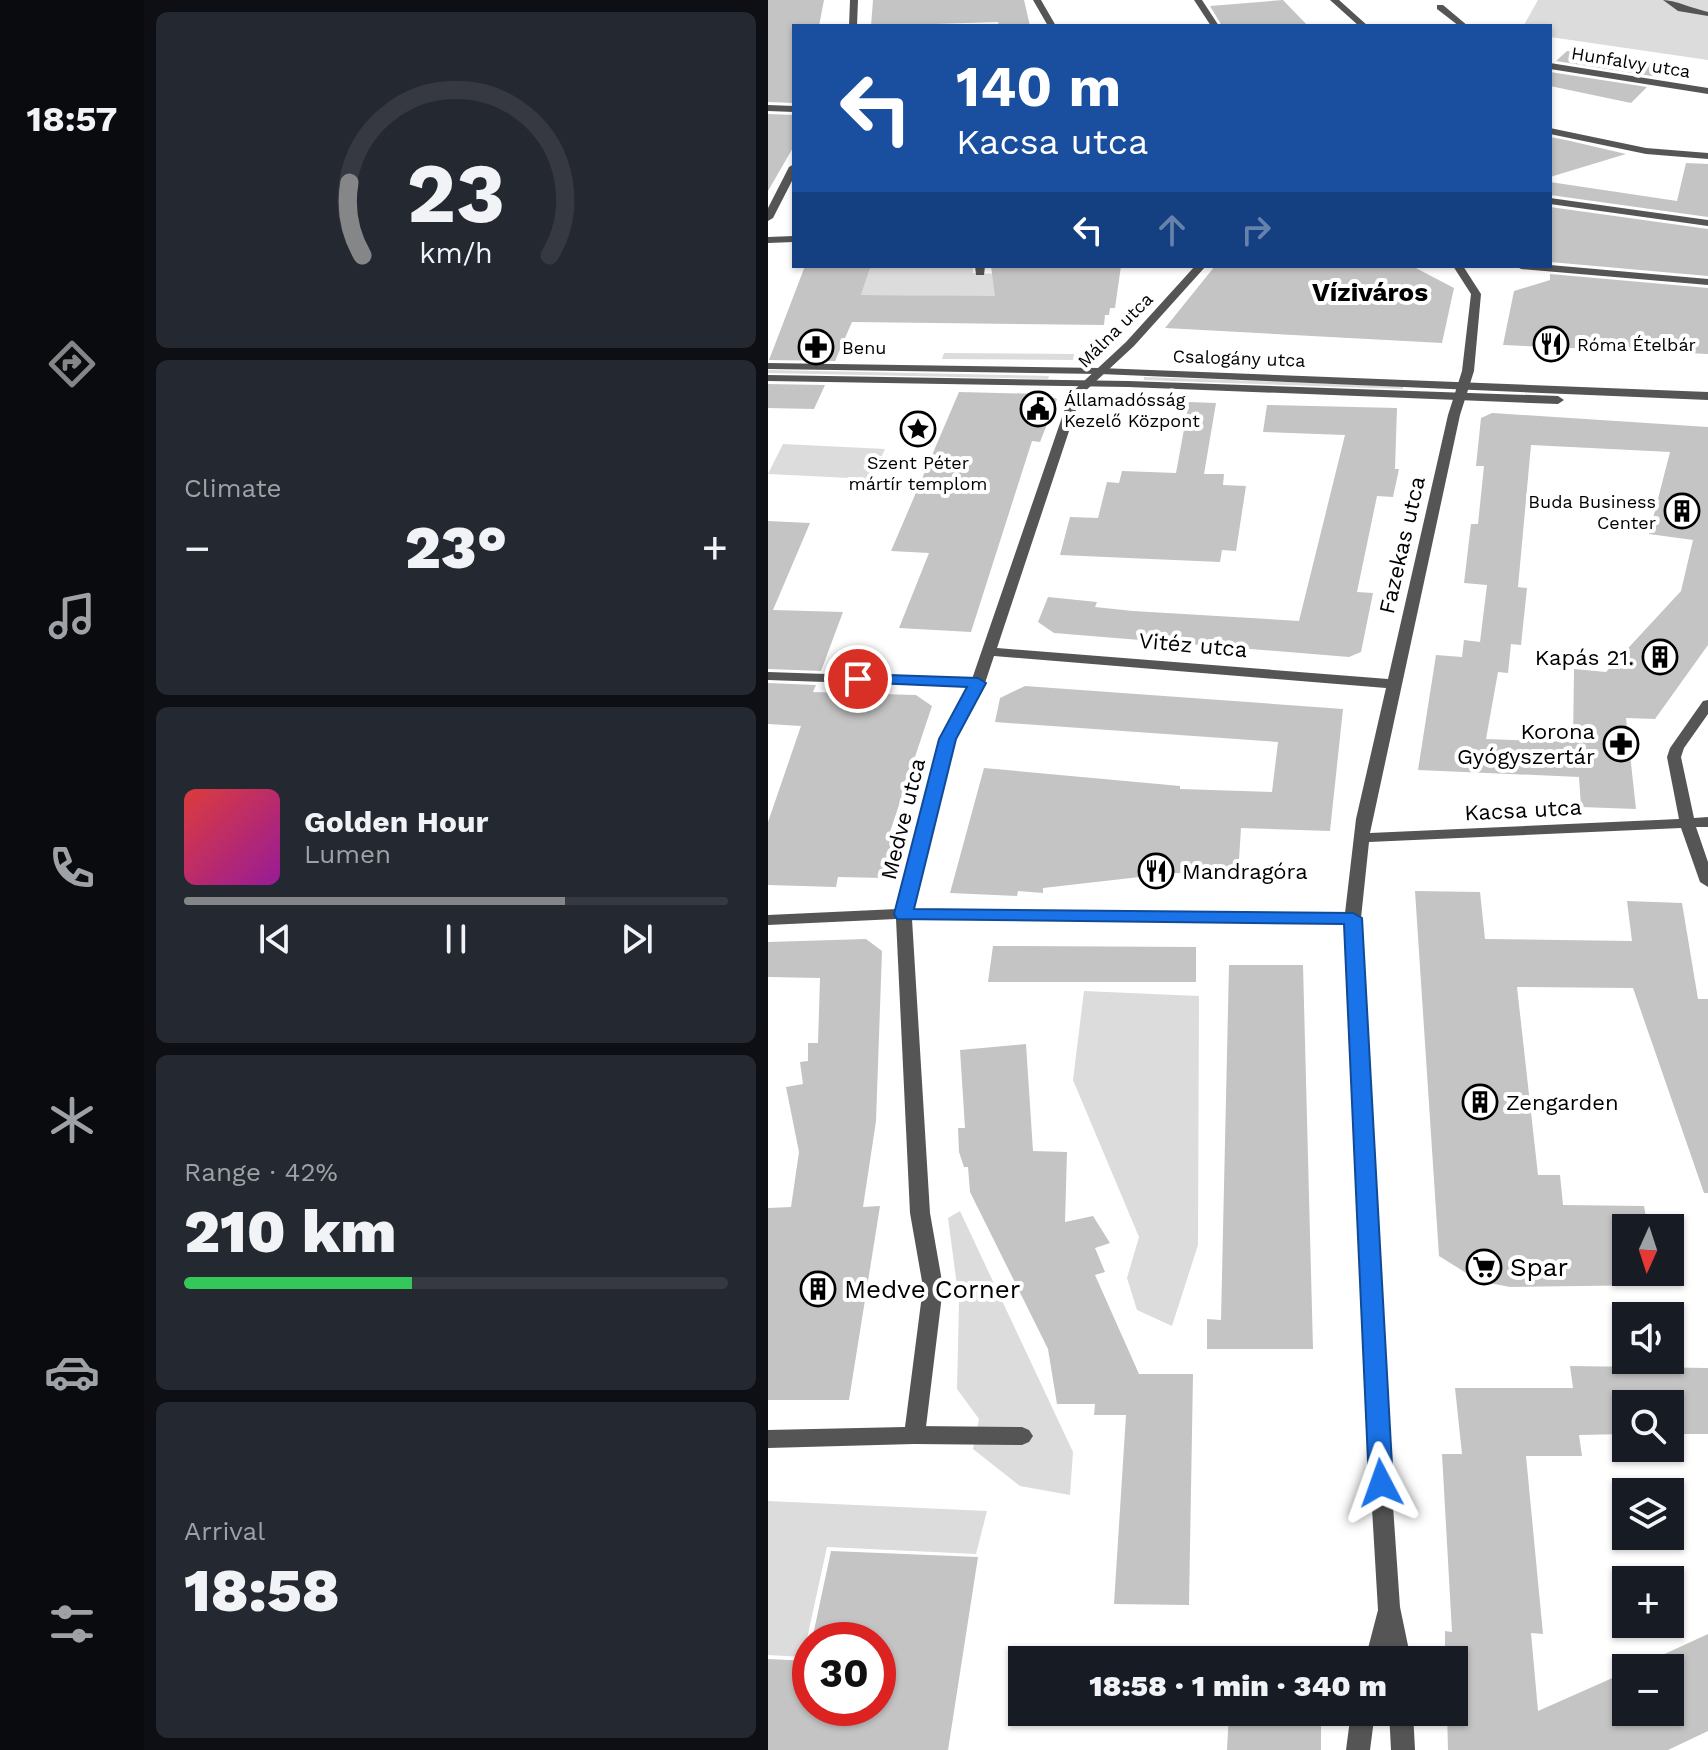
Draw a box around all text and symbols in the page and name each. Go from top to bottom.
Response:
street label: Hunfalvy utca [1570,42,1692,82]
text: 140 m [956,54,1121,120]
icon: left [824,56,928,160]
text: 18:57 [27,98,117,140]
text: Kacsa utca [956,121,1148,163]
text: 23 [407,144,505,241]
icon: left [1066,208,1110,252]
icon: ahead [1150,208,1194,252]
icon: right [1234,208,1278,252]
text: km/h [419,236,493,270]
district label: Víziváros [1312,277,1428,307]
street label: Málna utca [1073,288,1157,372]
restaurant icon: Róma Ételbár [1532,325,1570,363]
pharmacy icon: Benu [797,328,835,366]
place label: Róma Ételbár [1577,334,1696,355]
icon: directions [44,336,100,392]
place label: Benu [842,337,886,358]
street label: Csalogány utca [1172,345,1306,371]
place label: Államadósság Kezelő Központ [1064,389,1200,431]
public building icon: Államadósság Kezelő Központ [1019,390,1057,428]
place icon: Szent Péter mártír templom [899,410,937,448]
place label: Szent Péter mártír templom [848,452,988,494]
text: Climate [184,473,282,503]
street label: Fazekas utca [1374,474,1430,616]
place label: Buda Business Center [1528,491,1656,533]
building icon: Buda Business Center [1663,492,1701,530]
text: 23° [405,512,507,583]
text: − [184,522,211,574]
text: + [701,522,728,574]
icon: music [44,588,100,644]
street label: Vitéz utca [1138,628,1248,662]
building icon: Kapás 21. [1641,638,1679,676]
pin [824,645,892,713]
place label: Kapás 21. [1535,645,1634,670]
icon: arrive [836,657,880,701]
place label: Korona Gyógyszertár [1457,719,1595,769]
pharmacy icon: Korona Gyógyszertár [1602,725,1640,763]
street label: Medve utca [876,756,930,882]
street label: Kacsa utca [1464,794,1582,826]
text: Golden Hour [304,804,488,839]
text: Lumen [304,839,391,869]
icon: phone [44,840,100,896]
restaurant icon: Mandragóra [1137,852,1175,890]
place label: Mandragóra [1182,859,1308,884]
icon: previous [253,917,297,961]
icon: pause [434,917,478,961]
icon: next [615,917,659,961]
building icon: Zengarden [1461,1083,1499,1121]
place label: Zengarden [1506,1090,1619,1115]
icon: climate [44,1092,100,1148]
text: Range · 42% [184,1157,338,1187]
text: 210 km [184,1196,397,1267]
north arrow [1612,1214,1684,1286]
map controls [1612,1214,1684,1726]
supermarket icon: Spar [1465,1248,1503,1286]
place label: Spar [1510,1252,1568,1282]
building icon: Medve Corner [799,1270,837,1308]
place label: Medve Corner [844,1274,1020,1304]
button: sound [1612,1302,1684,1374]
icon: car [44,1344,100,1400]
button: search [1612,1390,1684,1462]
position arrow [1339,1441,1423,1525]
button: layers [1612,1478,1684,1550]
text: Arrival [184,1516,265,1546]
text: 18:58 [184,1555,340,1626]
button: + [1612,1566,1684,1638]
icon: filters [44,1596,100,1652]
speed limit sign: 30 [792,1622,896,1726]
button: − [1612,1654,1684,1726]
text: 18:58 · 1 min · 340 m [1089,1668,1387,1703]

